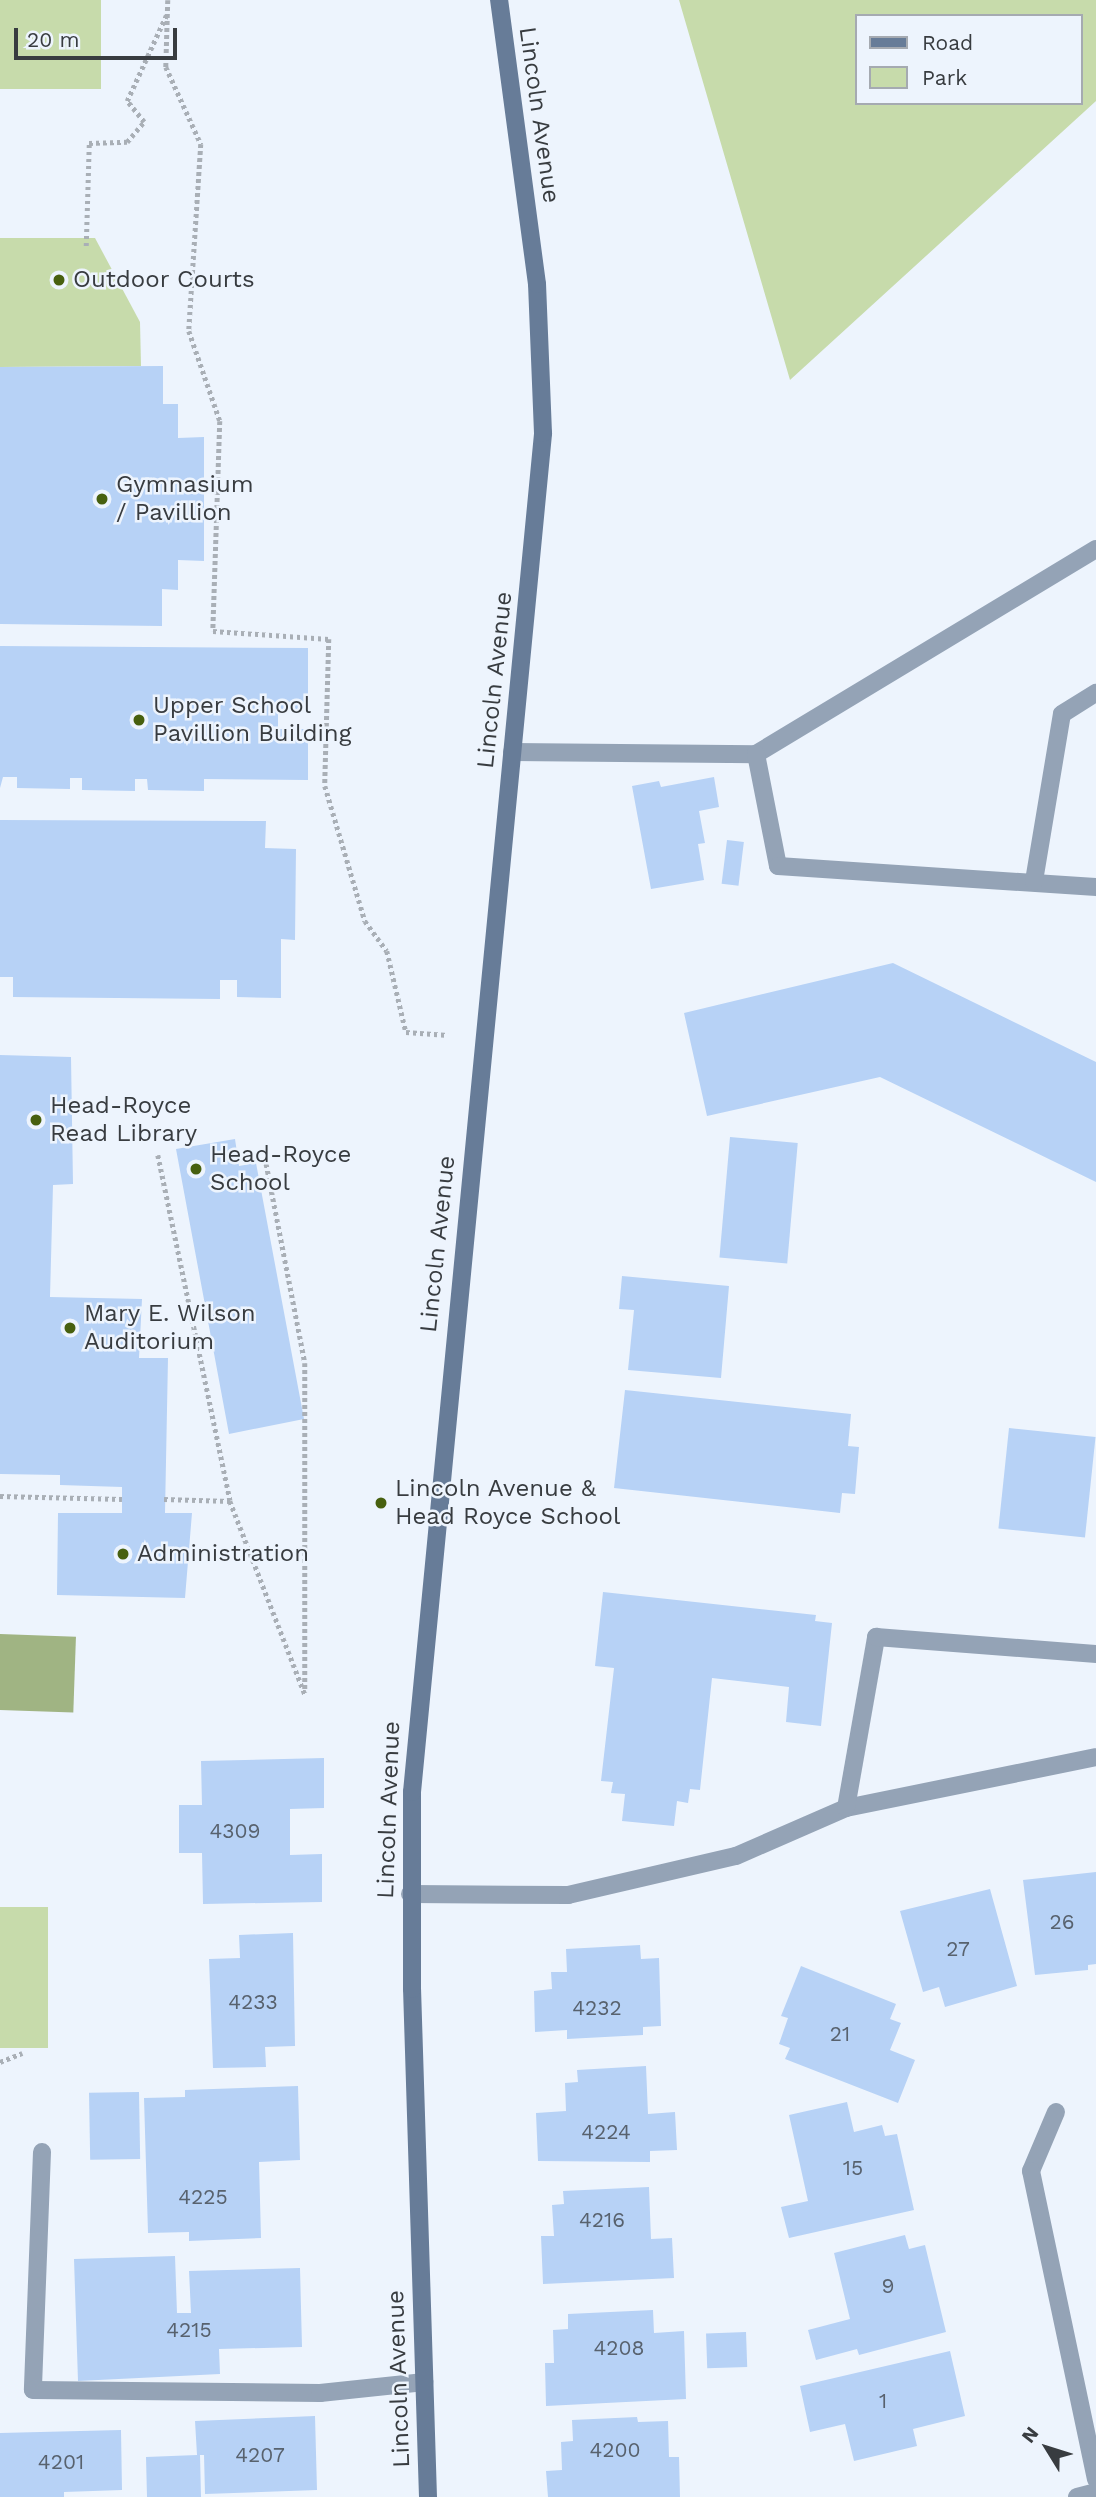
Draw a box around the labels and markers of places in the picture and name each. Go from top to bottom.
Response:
place label: Outdoor Courts [73,266,255,294]
marker: Outdoor Courts [51,272,67,288]
place label: Gymnasium / Pavillion [116,471,254,527]
marker: Gymnasium / Pavillion [94,491,110,507]
place label: Upper School Pavillion Building [153,692,351,748]
marker: Upper School Pavillion Building [131,712,147,728]
place label: Head-Royce Read Library [50,1092,197,1148]
marker: Head-Royce Read Library [28,1112,44,1128]
place label: Head-Royce School [210,1141,351,1197]
marker: Head-Royce School [188,1161,204,1177]
place label: Mary E. Wilson Auditorium [84,1300,257,1356]
marker: Mary E. Wilson Auditorium [62,1320,78,1336]
place label: Lincoln Avenue & Head Royce School [395,1475,620,1531]
marker: Lincoln Avenue & Head Royce School [373,1495,389,1511]
place label: Administration [137,1540,309,1568]
marker: Administration [115,1546,131,1562]

